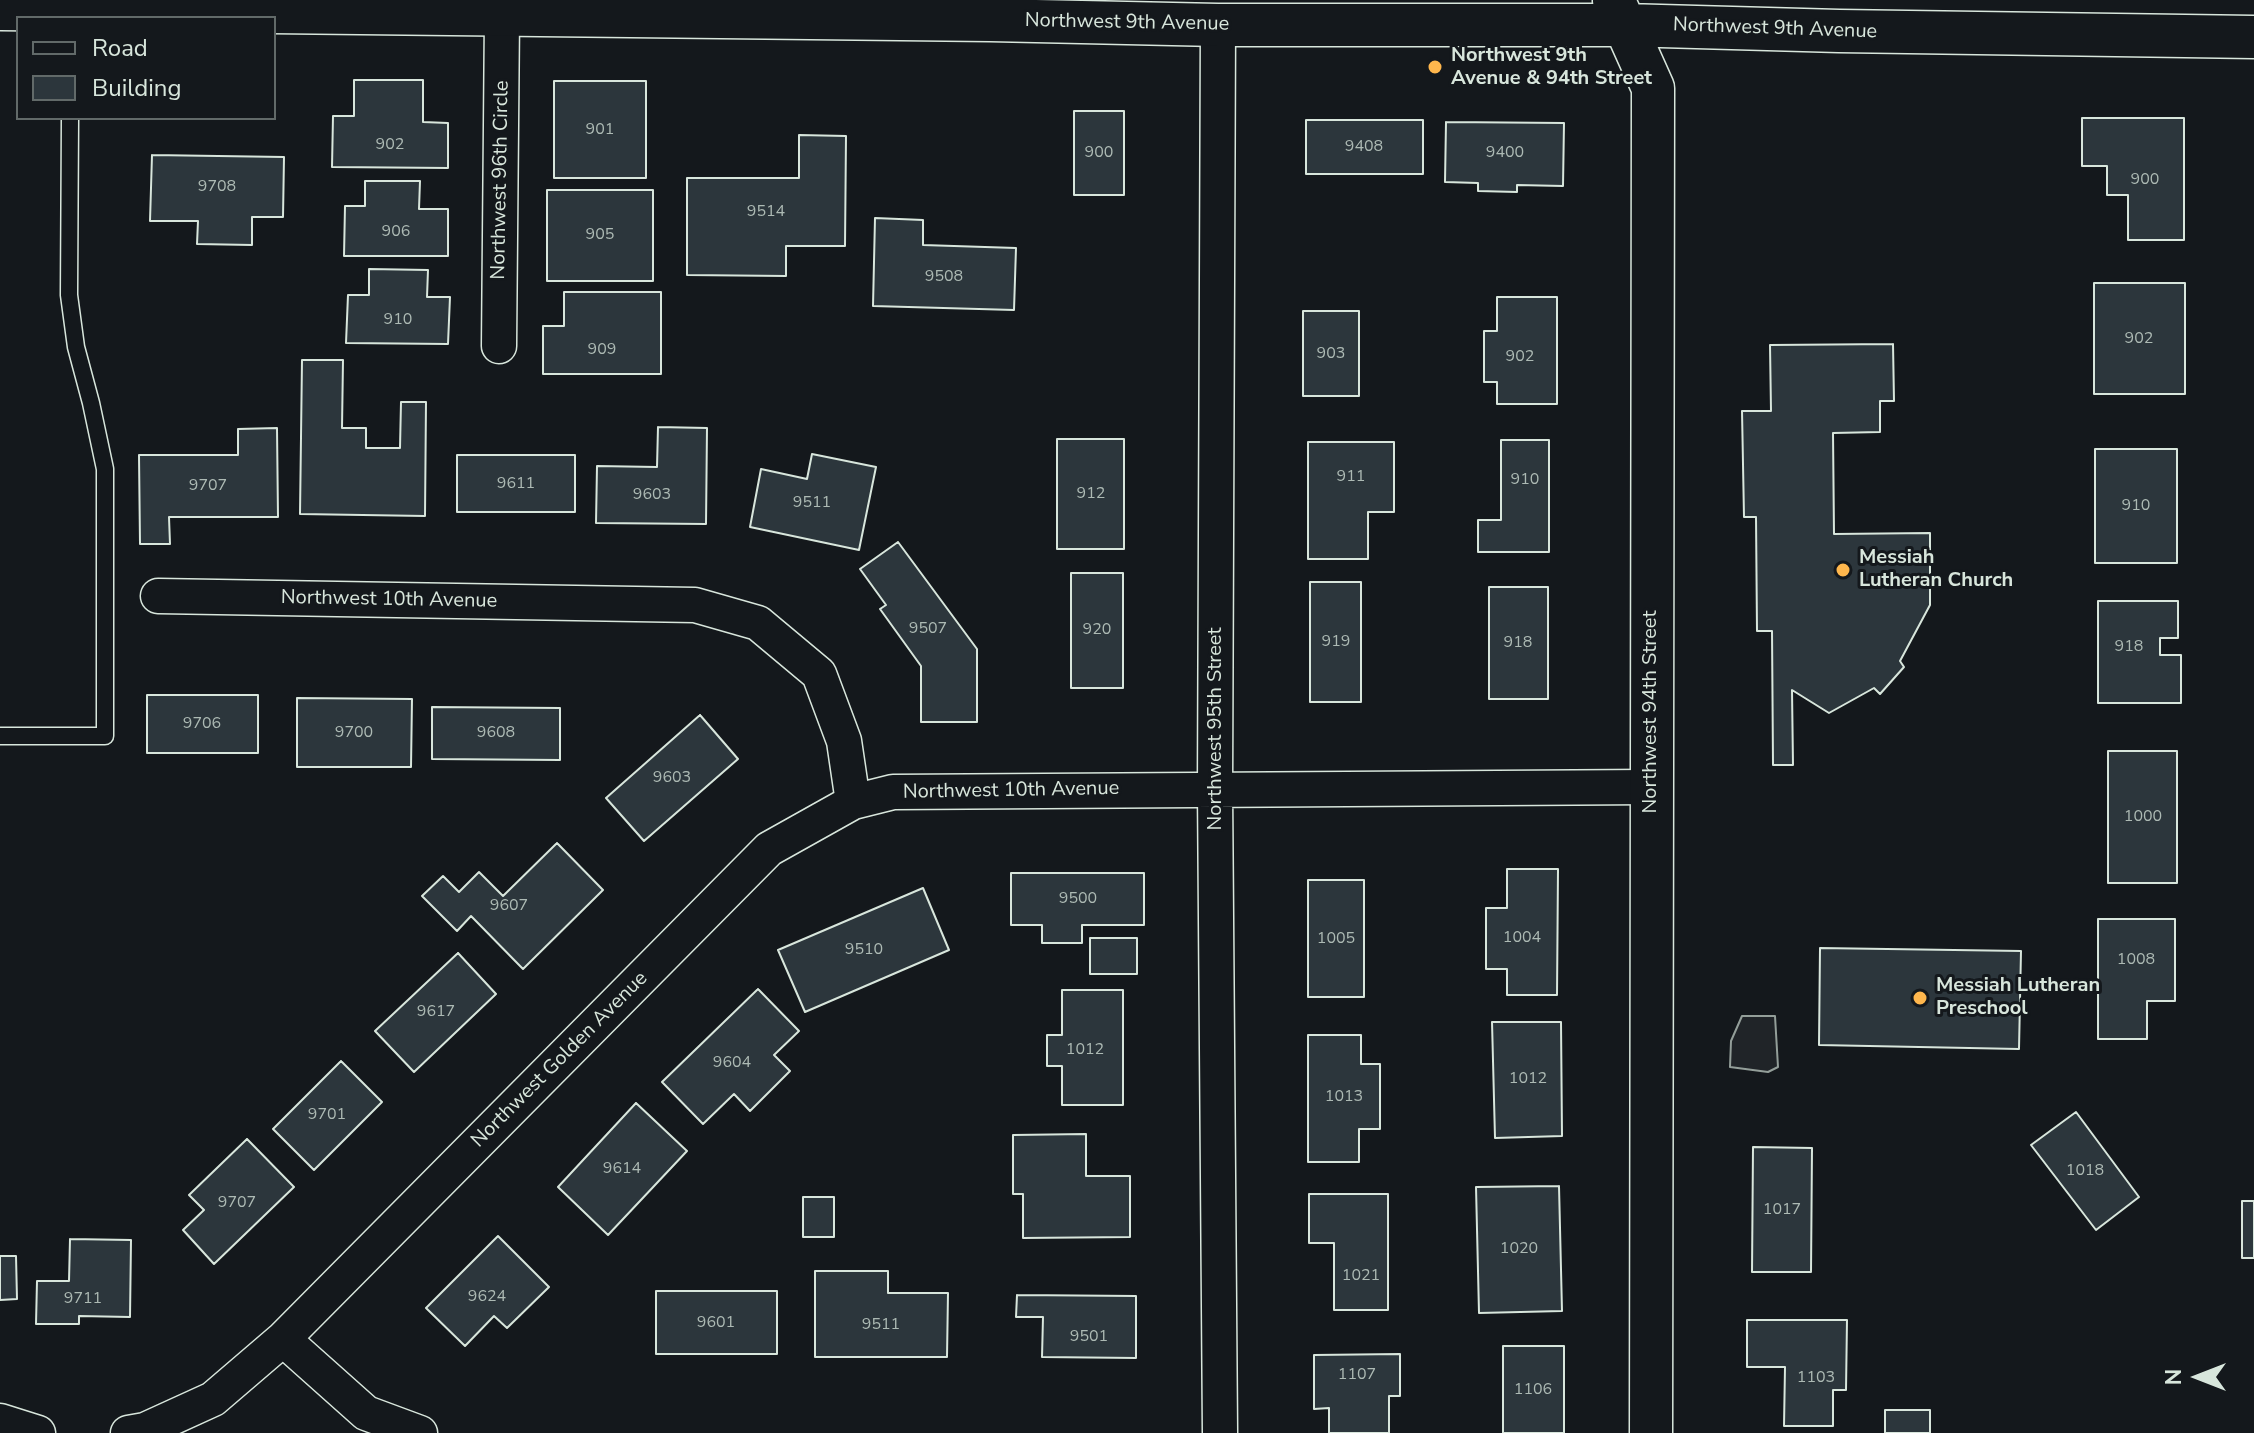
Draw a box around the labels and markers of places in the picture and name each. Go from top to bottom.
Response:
place label: Northwest 9th Avenue & 94th Street [1451,44,1652,91]
marker: Northwest 9th Avenue & 94th Street [1426,58,1444,76]
place label: Messiah Lutheran Church [1859,546,2013,593]
marker: Messiah Lutheran Church [1834,561,1852,579]
place label: Messiah Lutheran Preschool [1936,974,2100,1021]
marker: Messiah Lutheran Preschool [1911,989,1929,1007]

